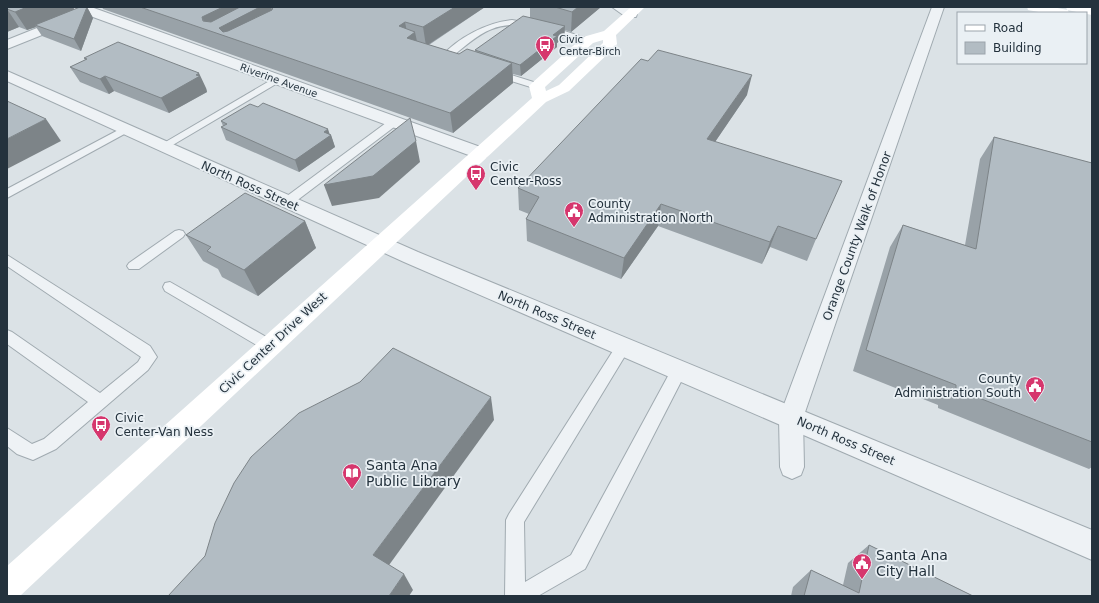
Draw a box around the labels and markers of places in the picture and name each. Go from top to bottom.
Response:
bus stop icon: Civic Center-Birch [534,34,556,62]
place label: Civic Center-Birch [559,34,621,57]
place label: Civic Center-Ross [490,160,562,188]
bus stop icon: Civic Center-Ross [465,163,487,191]
place label: County Administration North [588,197,713,225]
public building icon: County Administration North [563,200,585,228]
place label: County Administration South [895,372,1021,400]
public building icon: County Administration South [1024,375,1046,403]
place label: Civic Center-Van Ness [115,411,213,439]
bus stop icon: Civic Center-Van Ness [90,414,112,442]
place label: Santa Ana Public Library [366,457,461,489]
library icon: Santa Ana Public Library [341,462,363,490]
place label: Santa Ana City Hall [876,547,948,579]
public building icon: Santa Ana City Hall [851,552,873,580]

